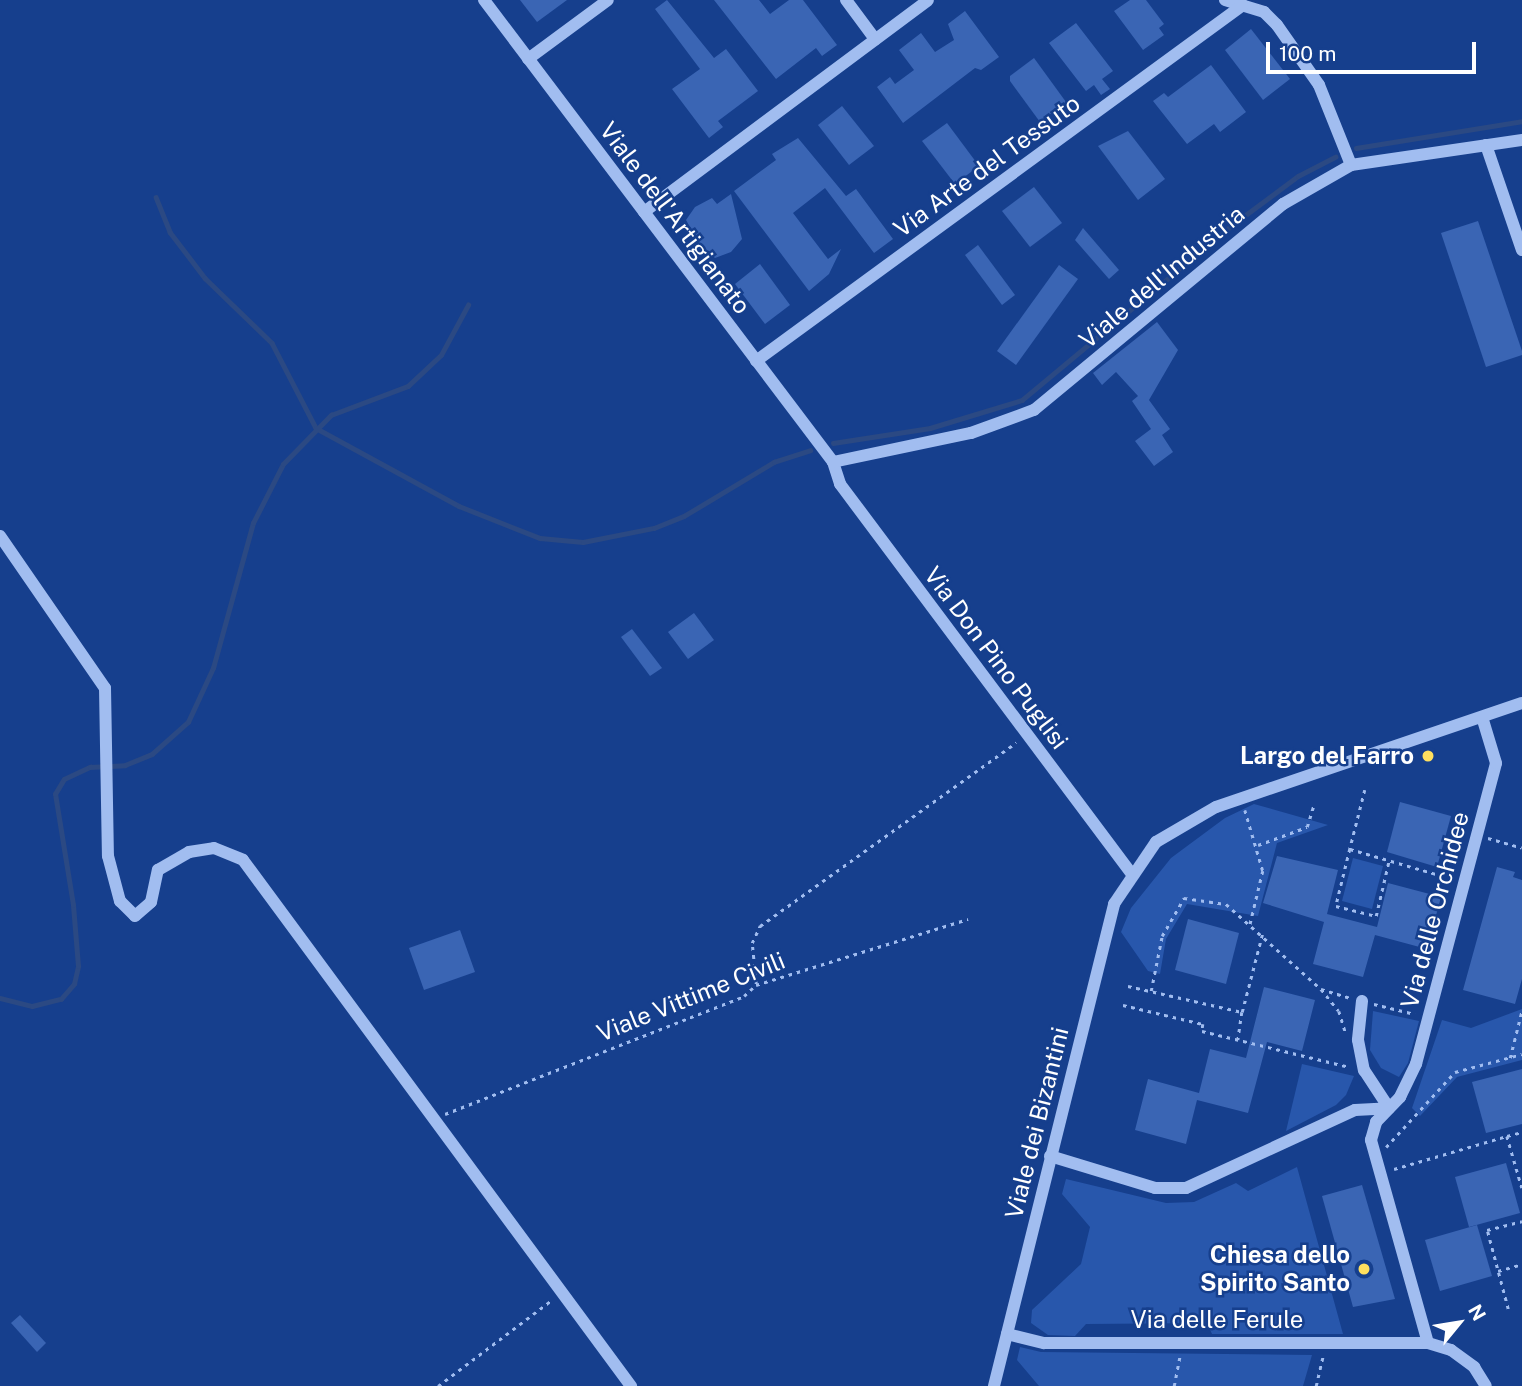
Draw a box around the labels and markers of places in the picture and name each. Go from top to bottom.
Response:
place label: Largo del Farro [1240,742,1414,770]
marker: Largo del Farro [1420,748,1436,764]
place label: Chiesa dello Spirito Santo [1200,1241,1350,1297]
marker: Chiesa dello Spirito Santo [1356,1261,1372,1277]

